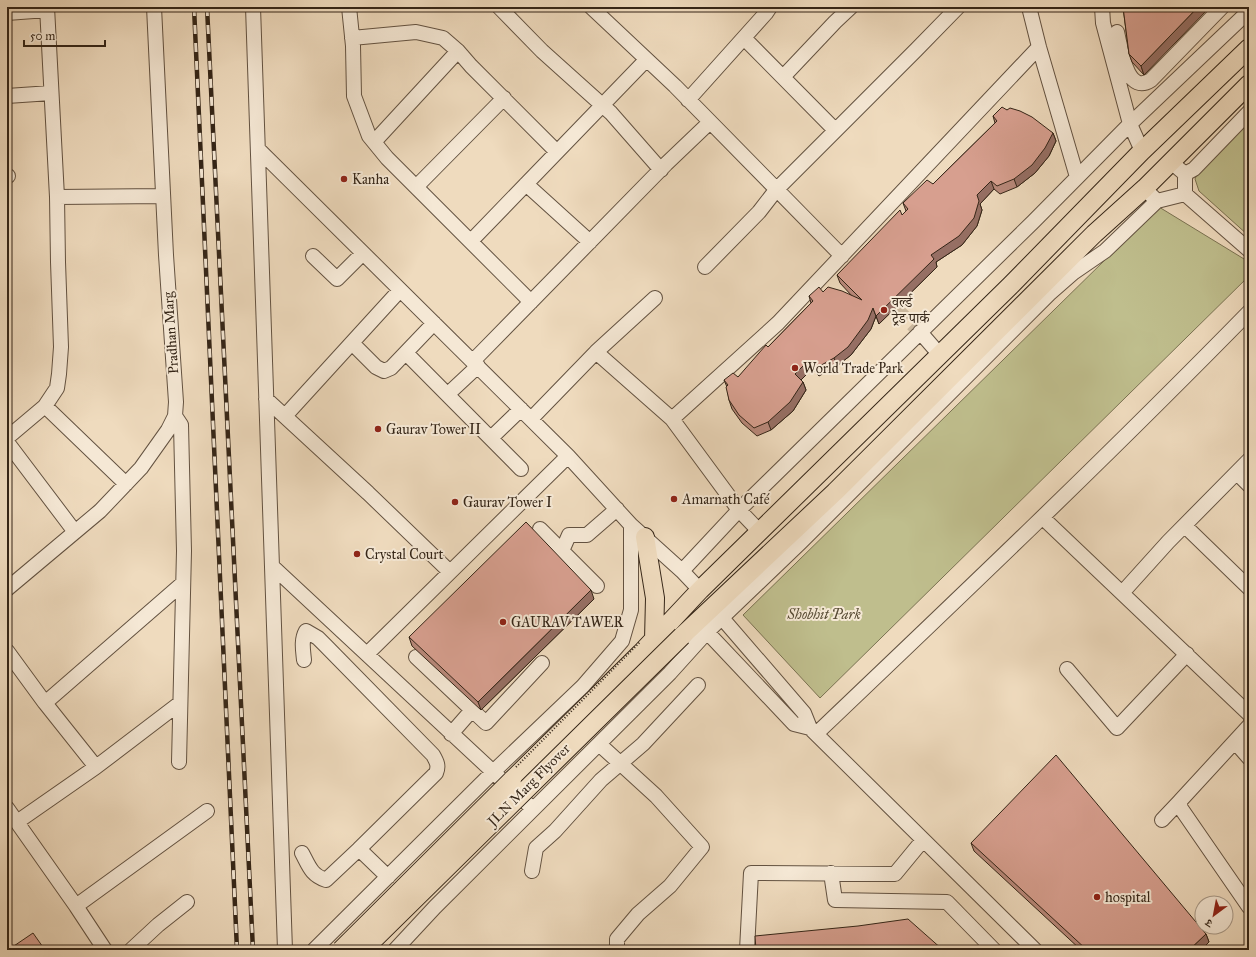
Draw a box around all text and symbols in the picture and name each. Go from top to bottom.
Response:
scale bar [24,22,105,48]
text: 50 m [30,29,55,43]
place label: Kanha [352,171,389,188]
marker: Kanha [339,174,349,184]
street label: Pradhan Marg [160,291,182,375]
place label: वर्ल्ड ट्रेड पार्क [891,293,930,327]
marker: वर्ल्ड ट्रेड पार्क [879,305,889,315]
place label: World Trade Park [803,360,904,377]
marker: World Trade Park [790,363,800,373]
place label: Gaurav Tower II [386,421,481,438]
marker: Gaurav Tower II [373,424,383,434]
place label: Amarnath Café [681,491,770,508]
place label: Gaurav Tower I [463,494,552,511]
marker: Amarnath Café [669,494,679,504]
marker: Gaurav Tower I [450,497,460,507]
place label: Crystal Court [365,546,444,563]
marker: Crystal Court [352,549,362,559]
park label: Shobhit Park [786,606,861,623]
place label: GAURAV TAWER [511,614,624,631]
marker: GAURAV TAWER [498,617,508,627]
street label: JLN Marg Flyover [483,740,575,832]
place label: hospital [1105,889,1151,906]
marker: hospital [1092,892,1102,902]
north arrow [1194,895,1234,935]
text: उ [1202,915,1216,931]

